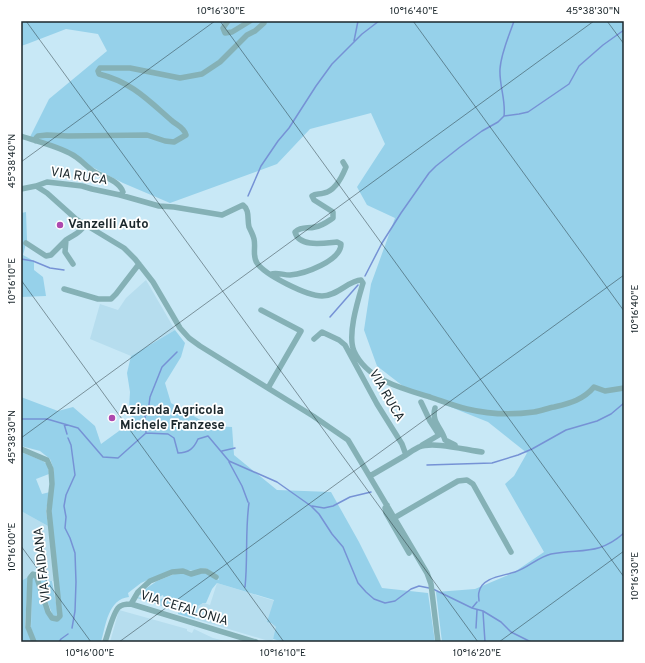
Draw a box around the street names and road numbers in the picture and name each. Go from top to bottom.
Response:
street label: VIA RUCA [49,165,109,189]
street label: VIA RUCA [365,367,407,425]
street label: VIA FAIDANA [31,526,55,603]
street label: VIA CEFALONIA [138,588,230,630]

